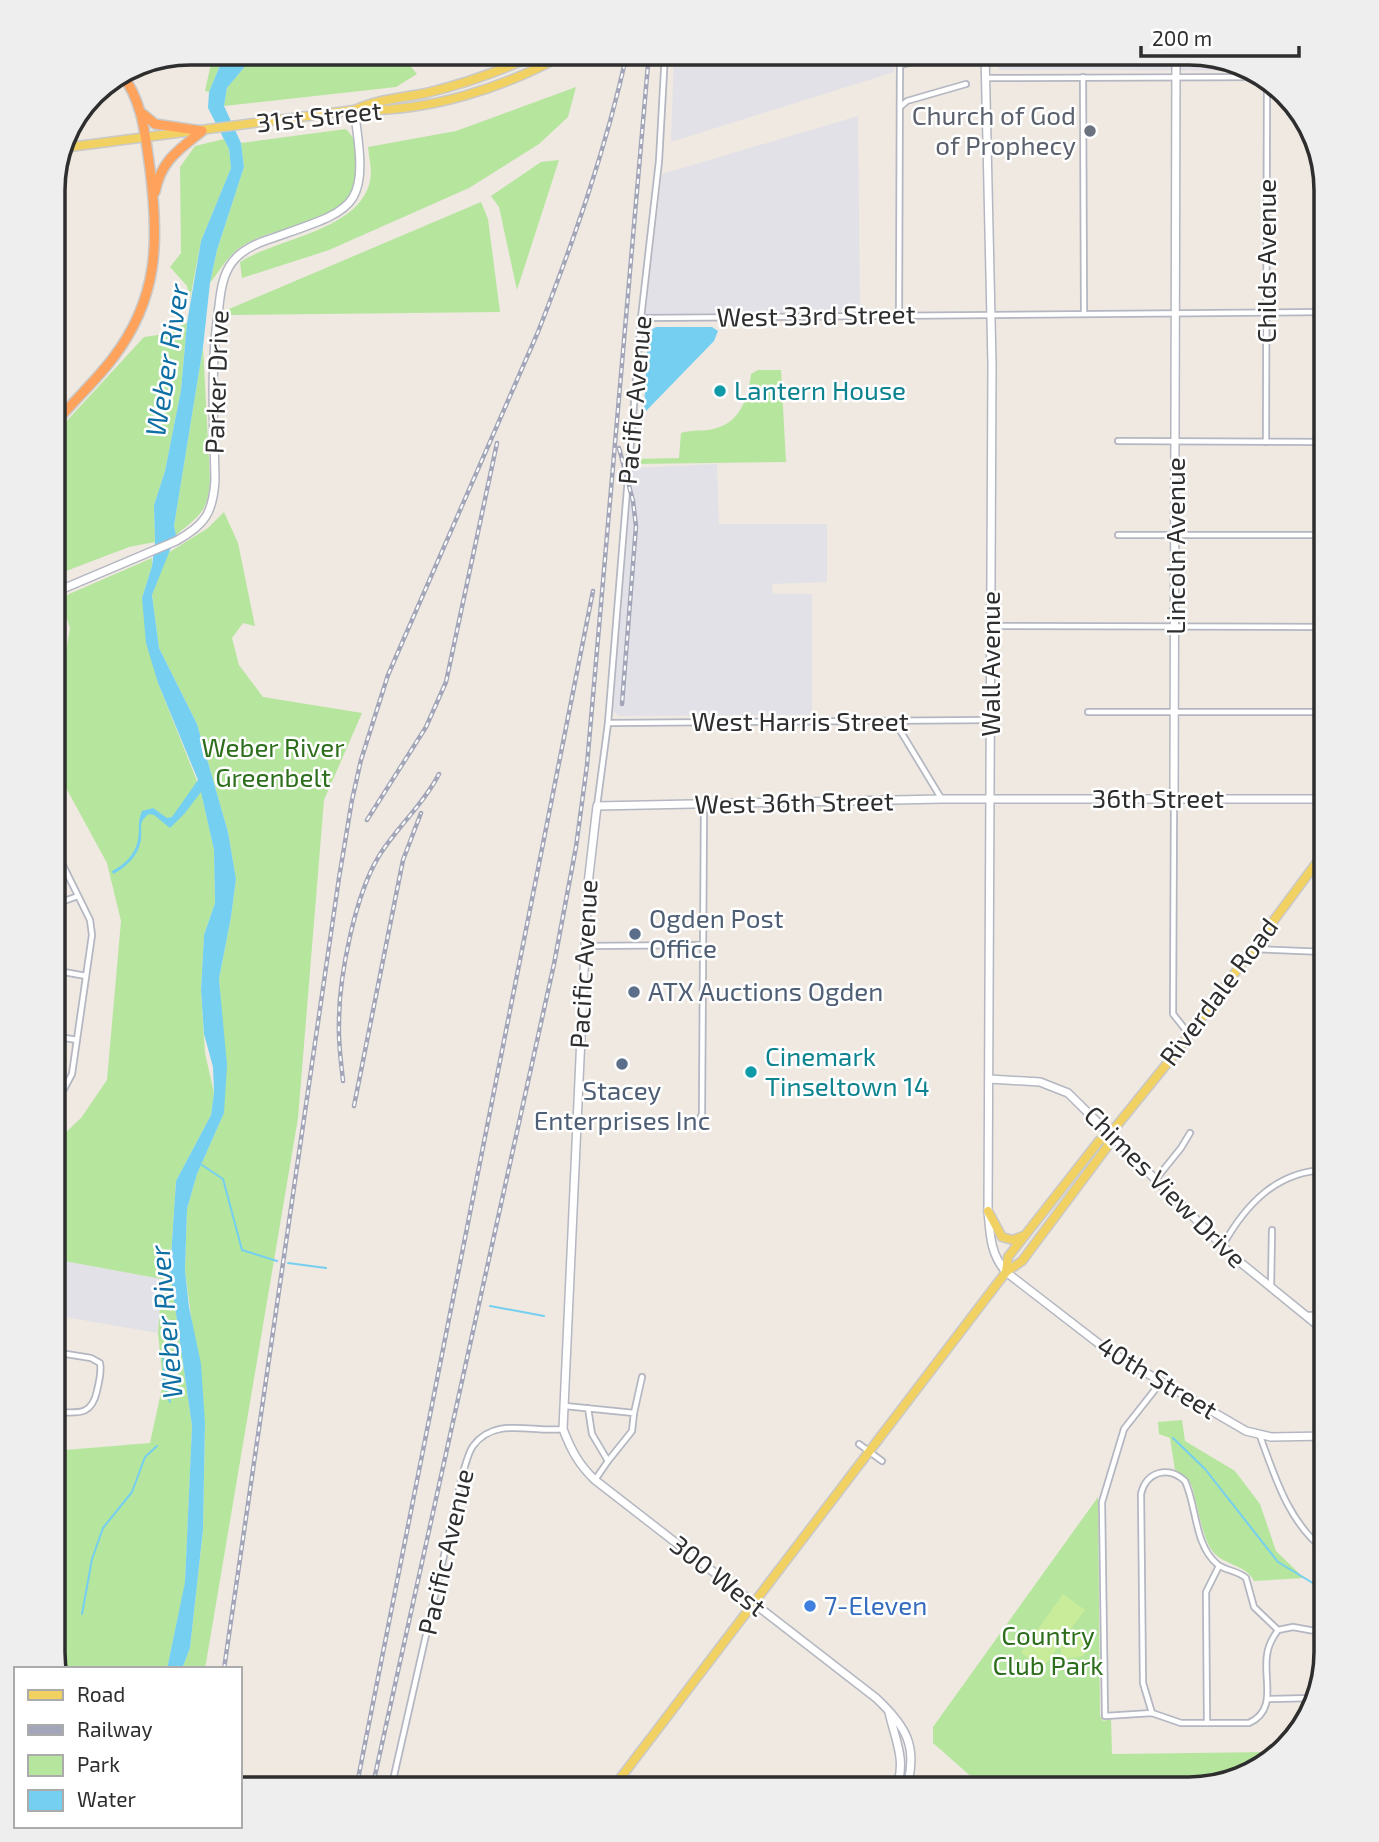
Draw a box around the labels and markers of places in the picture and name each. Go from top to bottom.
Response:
place label: Church of God of Prophecy [912,99,1076,160]
marker: Church of God of Prophecy [1082,123,1098,139]
place label: Lantern House [734,374,906,405]
marker: Lantern House [712,383,728,399]
place label: Ogden Post Office [649,902,784,963]
marker: Ogden Post Office [627,926,643,942]
place label: ATX Auctions Ogden [648,975,883,1006]
marker: ATX Auctions Ogden [626,984,642,1000]
place label: Cinemark Tinseltown 14 [765,1040,930,1101]
marker: Stacey Enterprises Inc [614,1056,630,1072]
marker: Cinemark Tinseltown 14 [743,1064,759,1080]
place label: Stacey Enterprises Inc [534,1074,710,1135]
place label: 7-Eleven [824,1589,927,1620]
marker: 7-Eleven [802,1598,818,1614]

